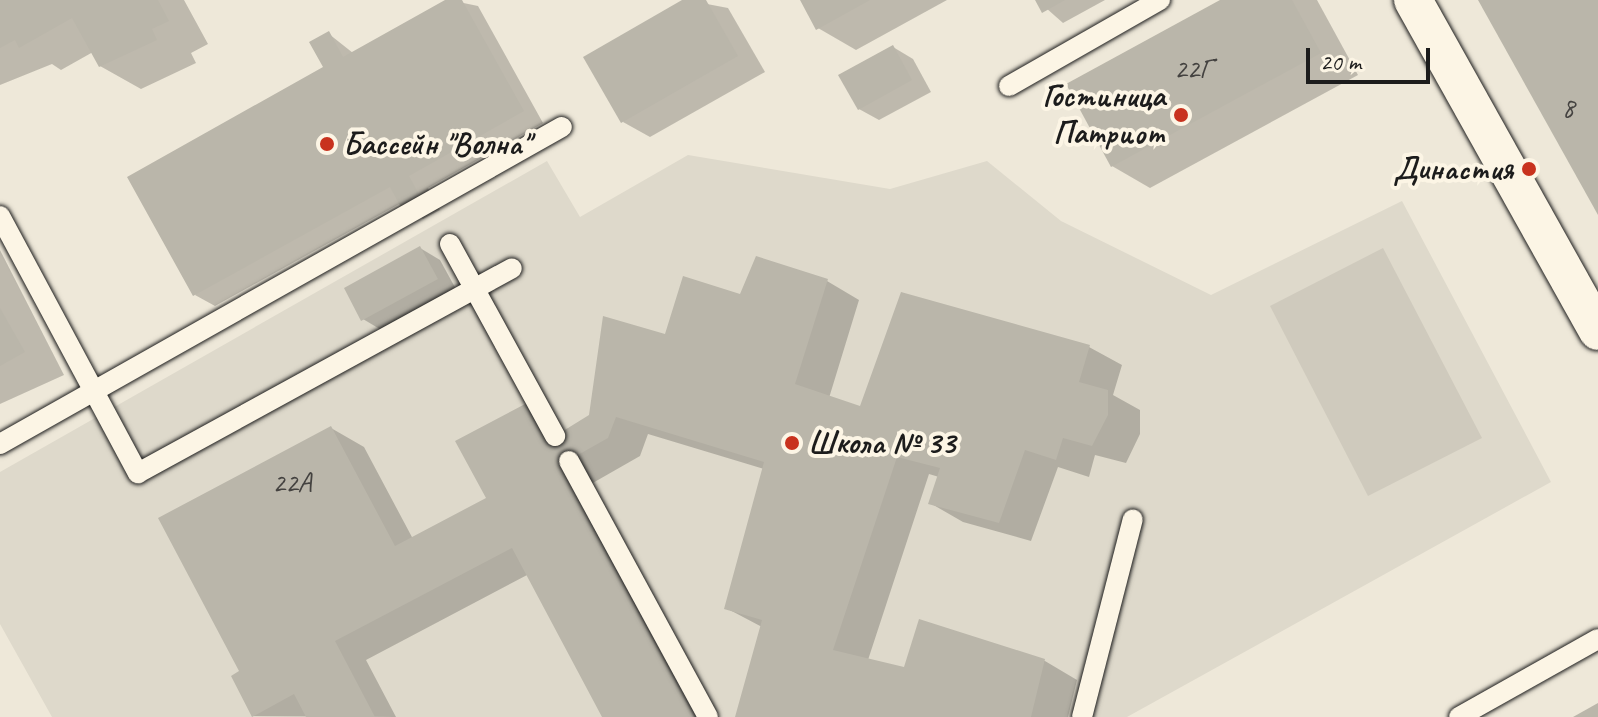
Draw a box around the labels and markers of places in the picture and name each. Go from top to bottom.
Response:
place label: Гостиница Патриот [1042,78,1165,153]
marker: Гостиница Патриот [1172,106,1190,124]
place label: Бассейн "Волна" [343,125,529,163]
marker: Бассейн "Волна" [318,135,336,153]
place label: Династия [1393,150,1513,188]
marker: Династия [1520,160,1538,178]
place label: Школа № 33 [808,424,955,462]
marker: Школа № 33 [783,434,801,452]

